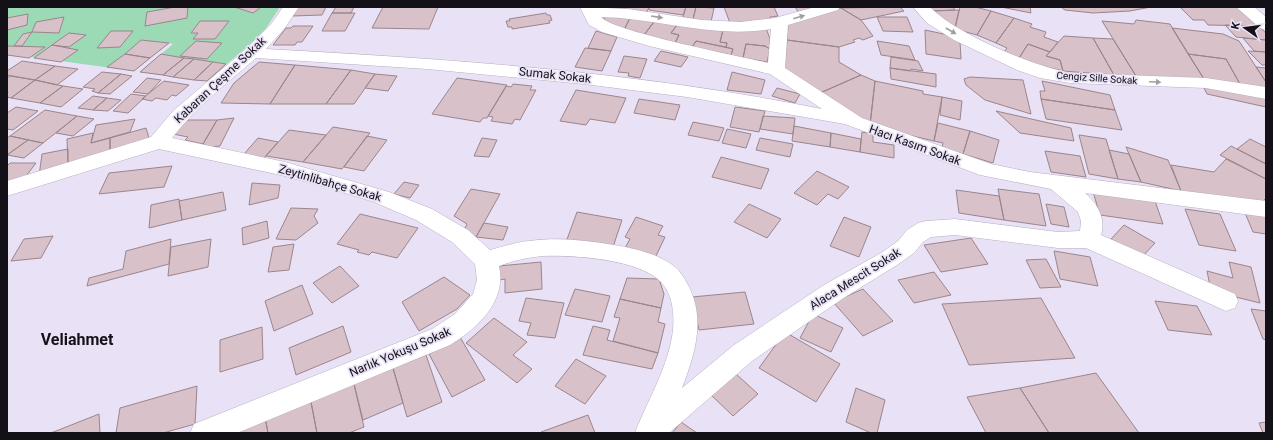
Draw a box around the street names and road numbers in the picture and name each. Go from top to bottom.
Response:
street label: Kabaran Çeşme Sokak [171,33,269,126]
street label: Sumak Sokak [518,64,593,86]
street label: Cengiz Sille Sokak [1056,70,1139,86]
street label: Hacı Kasım Sokak [867,122,964,168]
street label: Zeytinlibahçe Sokak [277,162,384,205]
street label: Alaca Mescit Sokak [807,245,904,313]
street label: Narlık Yokuşu Sokak [347,324,454,380]

